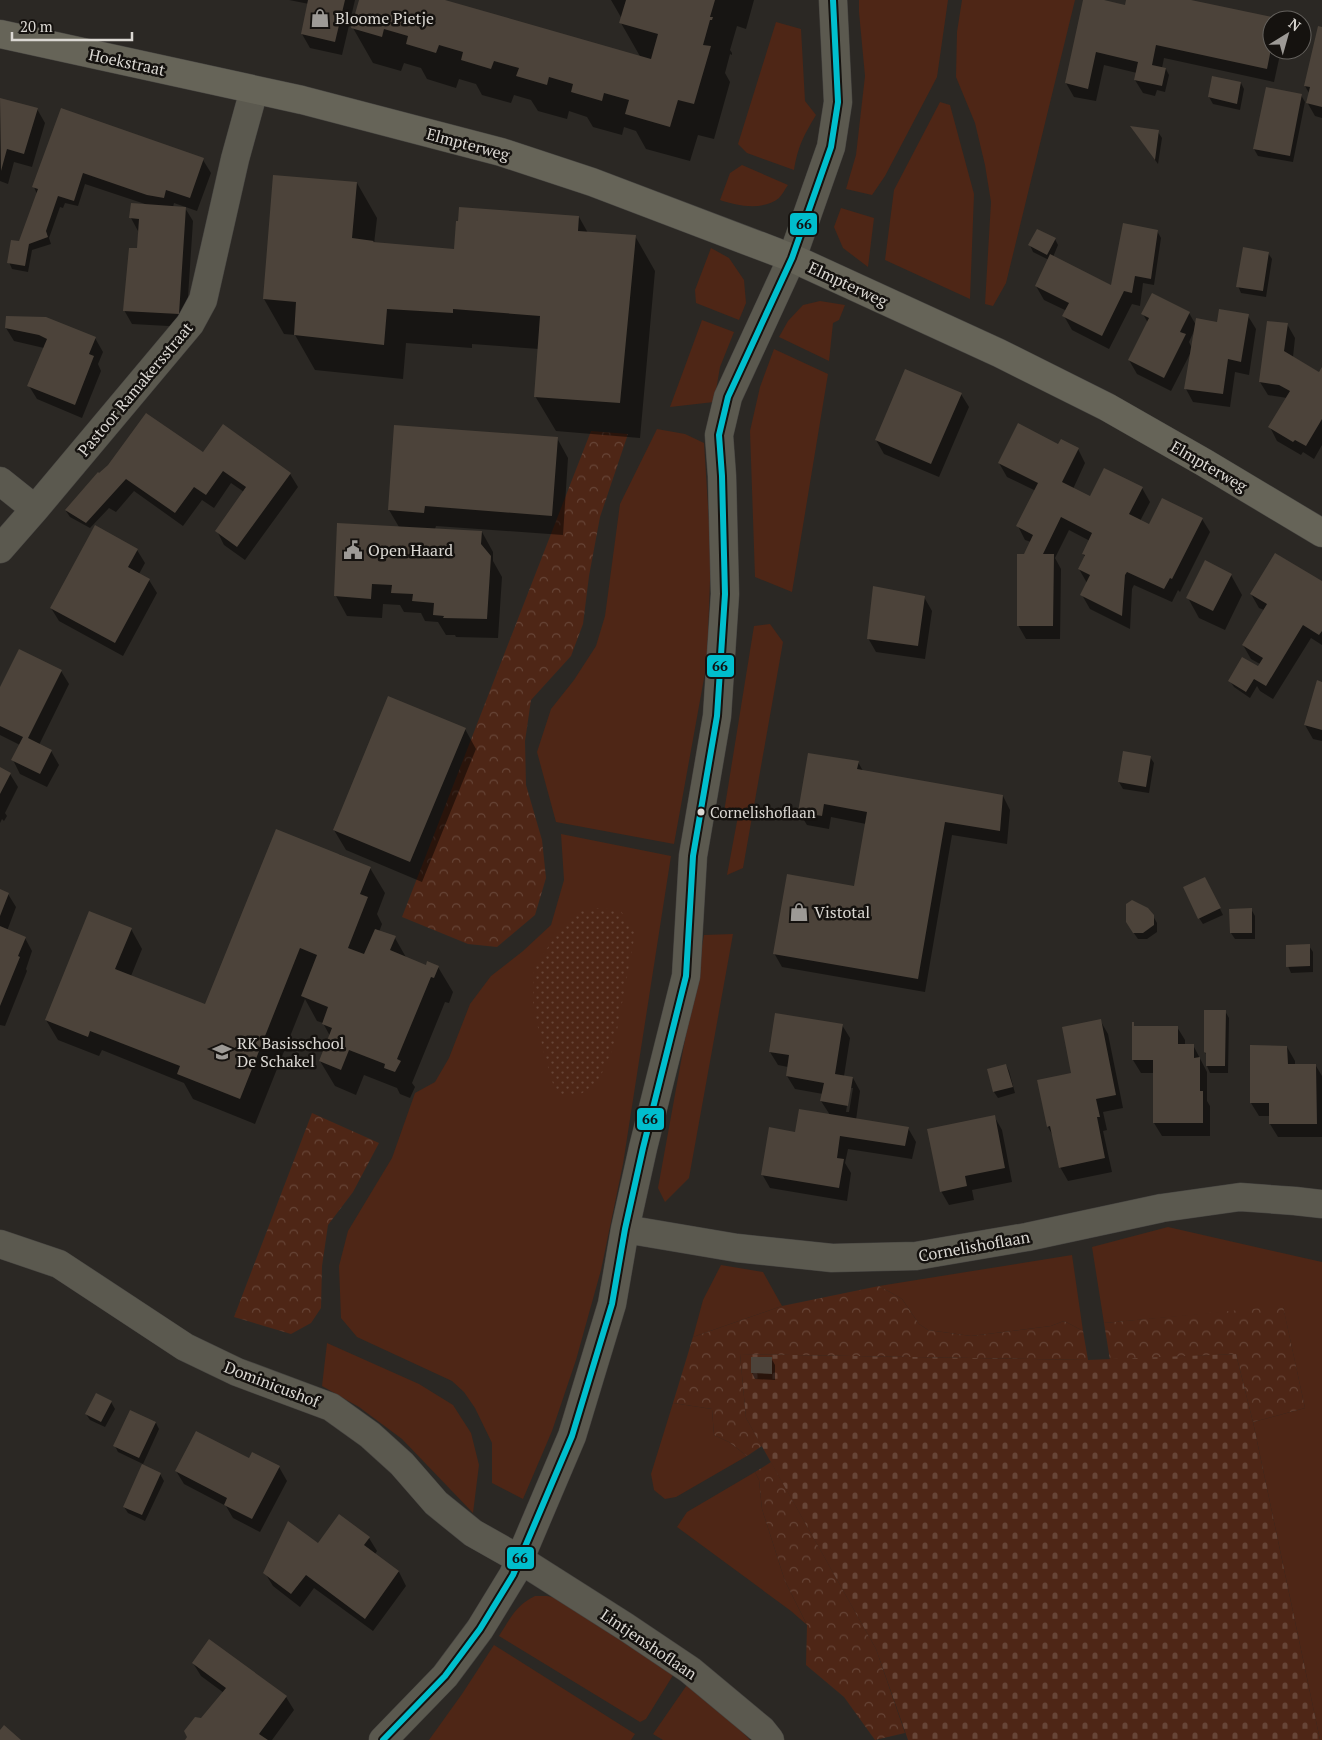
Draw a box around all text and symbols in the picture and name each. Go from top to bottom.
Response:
shop icon: Bloome Pietje [309,7,331,29]
place label: Bloome Pietje [335,7,434,29]
scale bar [12,10,132,42]
north arrow [1262,10,1312,60]
text: N [1285,13,1305,35]
text: 20 m [20,16,53,36]
street label: Hoekstraat [87,43,167,81]
street label: Elmpterweg [424,122,512,166]
line badge: 66 [789,212,818,236]
text: 66 [796,214,812,233]
street label: Elmpterweg [805,256,892,312]
street label: Pastoor Ramakersstraat [72,317,198,461]
street label: Elmpterweg [1167,435,1252,497]
public building icon: Open Haard [342,539,364,561]
place label: Open Haard [368,539,453,561]
line badge: 66 [706,654,735,678]
text: 66 [712,656,728,675]
place label: Cornelishoflaan [710,802,816,822]
marker: Cornelishoflaan [696,807,706,817]
shop icon: Vistotal [788,901,810,923]
place label: Vistotal [814,901,870,923]
place label: RK Basisschool De Schakel [237,1032,344,1072]
school or university icon: RK Basisschool De Schakel [211,1041,233,1063]
line badge: 66 [636,1107,665,1131]
text: 66 [642,1109,658,1128]
street label: Cornelishoflaan [917,1225,1032,1267]
street label: Dominicushof [221,1356,324,1413]
line badge: 66 [506,1546,535,1570]
text: 66 [512,1548,528,1567]
street label: Lintjenshoflaan [596,1604,702,1685]

